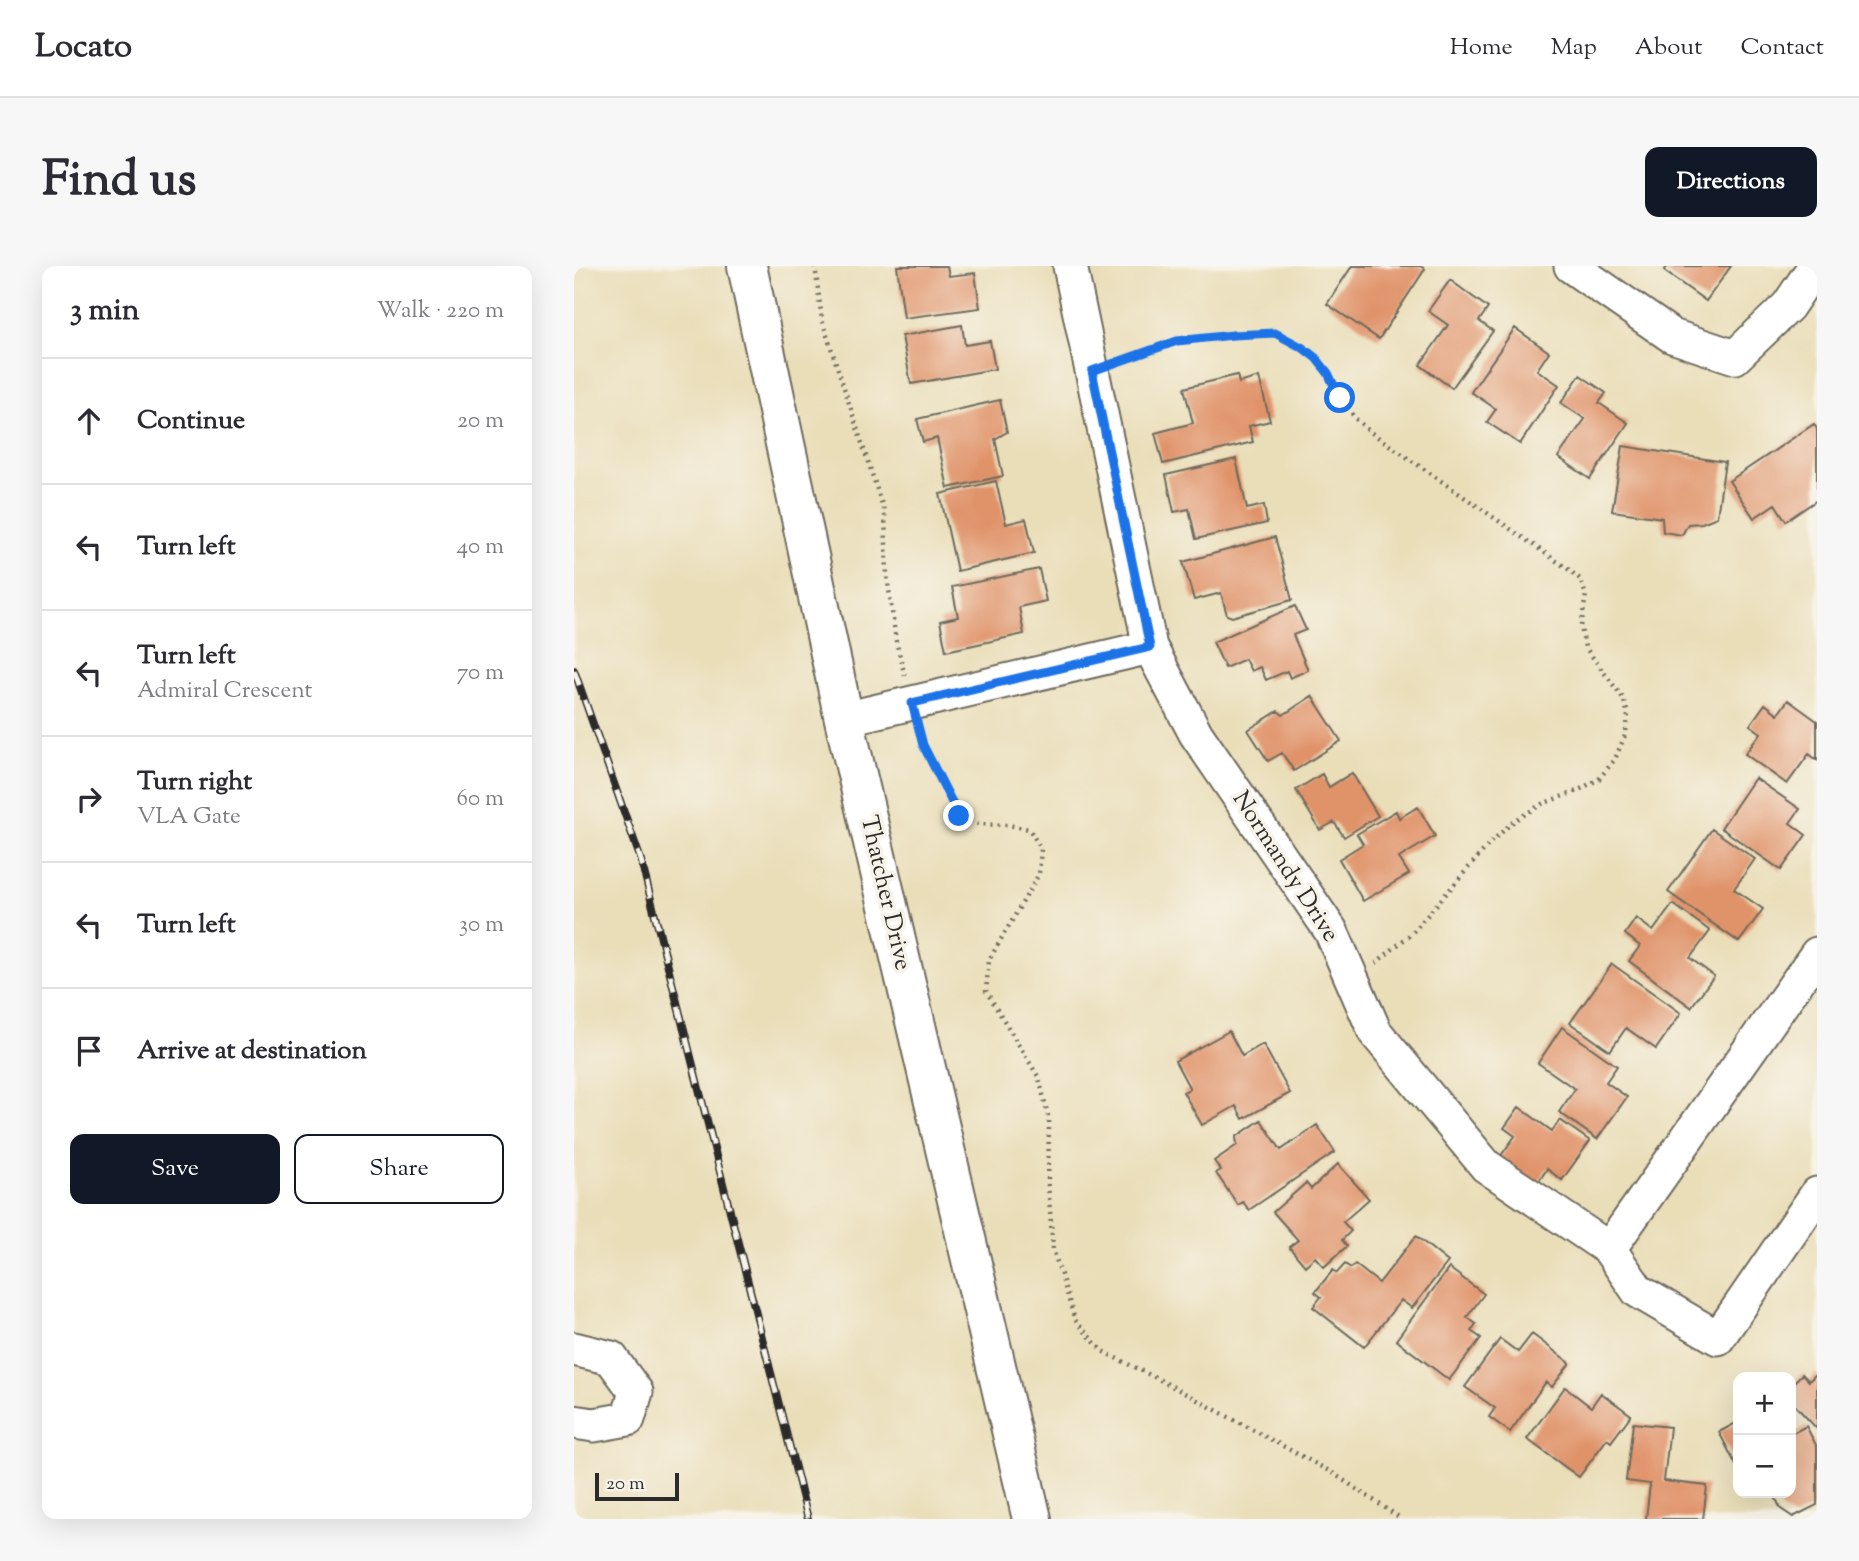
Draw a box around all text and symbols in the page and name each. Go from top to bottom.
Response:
text: Locato [35,24,132,72]
text: Home [1450,31,1513,65]
text: Map [1551,31,1597,65]
text: About [1635,31,1702,65]
text: Contact [1740,31,1824,65]
text: Find us [42,147,196,217]
button: Directions [1645,147,1817,217]
text: 3 min [70,290,140,333]
text: Walk · 220 m [377,295,504,328]
route start [1324,382,1355,413]
icon: ahead [70,402,108,440]
text: Continue [137,403,245,440]
text: 20 m [457,405,504,438]
icon: left [70,528,108,566]
text: Turn left [137,529,236,566]
text: 40 m [457,531,504,564]
text: Turn left [137,638,236,675]
icon: left [70,654,108,692]
text: 70 m [457,657,504,690]
text: Admiral Crescent [137,675,312,708]
text: Turn right [137,764,252,801]
icon: right [70,780,108,818]
text: 60 m [456,783,504,816]
street label: Normandy Drive [1223,785,1347,949]
route end [943,800,974,831]
text: VLA Gate [137,801,241,834]
street label: Thatcher Drive [851,812,919,974]
icon: left [70,906,108,944]
text: Turn left [137,907,236,944]
text: 30 m [459,909,504,942]
icon: arrive [70,1032,108,1070]
text: Arrive at destination [137,1033,367,1070]
button: Save [70,1134,280,1204]
button: Share [294,1134,504,1204]
map controls [1733,1372,1796,1498]
button: + [1733,1372,1796,1435]
button: − [1733,1435,1796,1498]
scale bar [595,1470,679,1502]
text: 20 m [606,1471,645,1498]

